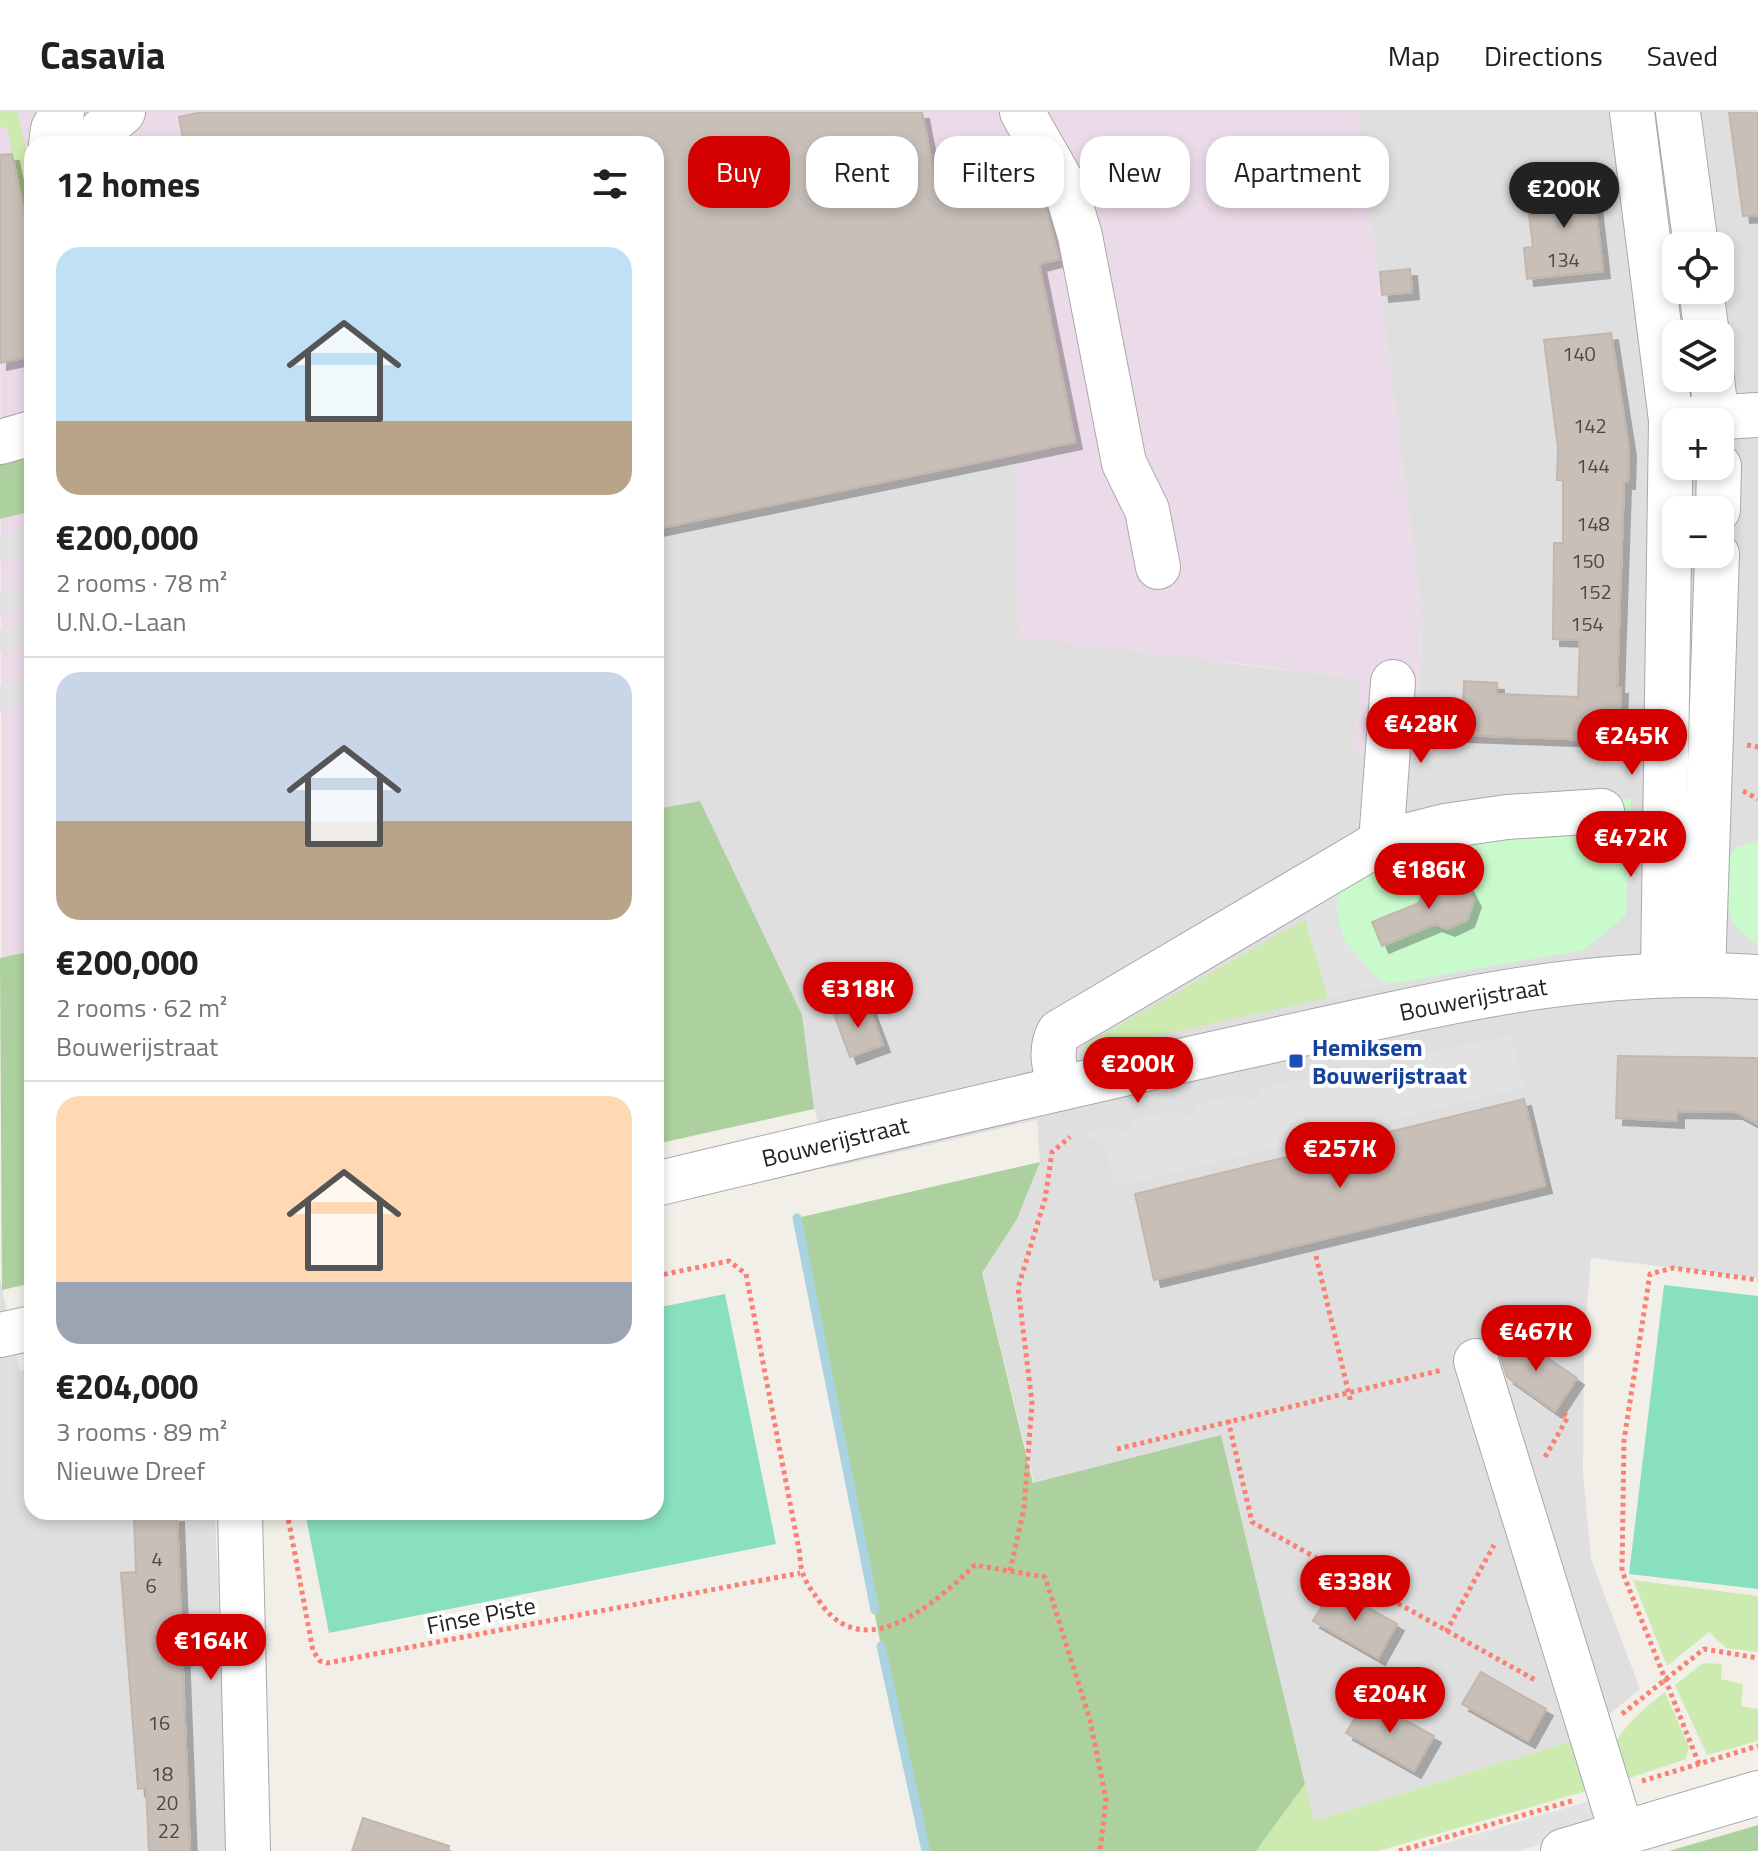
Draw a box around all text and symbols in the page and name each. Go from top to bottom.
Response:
text: Casavia [40,26,165,84]
text: Map [1388,34,1440,77]
text: Directions [1484,34,1603,77]
text: Saved [1647,34,1718,77]
chip: Buy [688,136,790,208]
chip: Rent [806,136,918,208]
chip: Filters [934,136,1064,208]
chip: New [1080,136,1190,208]
chip: Apartment [1206,136,1389,208]
text: 12 homes [56,158,200,210]
icon: filters [588,162,632,206]
pin: €200K [1508,162,1620,230]
text: €200K [1527,168,1601,207]
map controls [1662,232,1734,568]
button: locate [1662,232,1734,304]
house number: 134 [1546,244,1580,275]
icon: home [272,299,416,443]
button: layers [1662,320,1734,392]
house number: 140 [1562,338,1596,369]
button: + [1662,408,1734,480]
house number: 142 [1573,410,1607,441]
house number: 144 [1576,450,1610,481]
button: − [1662,496,1734,568]
house number: 148 [1576,508,1610,539]
text: €200,000 [56,511,198,563]
house number: 150 [1571,545,1605,576]
text: 2 rooms · 78 m² [56,563,227,602]
house number: 152 [1578,576,1612,607]
text: U.N.O.-Laan [56,602,186,641]
house number: 154 [1570,608,1604,639]
pin: €428K [1365,697,1477,765]
text: €428K [1384,703,1458,742]
pin: €245K [1576,709,1688,777]
text: €245K [1595,715,1669,754]
icon: home [272,724,416,868]
pin: €472K [1575,811,1687,879]
text: €472K [1594,817,1668,856]
pin: €186K [1373,843,1485,911]
text: €186K [1392,849,1466,888]
text: €200,000 [56,936,198,988]
pin: €318K [802,962,914,1030]
text: €318K [821,968,895,1007]
street label: Bouwerijstraat [1396,968,1550,1030]
text: 2 rooms · 62 m² [56,988,227,1027]
text: Bouwerijstraat [56,1027,218,1066]
place label: Hemiksem Bouwerijstraat [1312,1029,1467,1093]
pin: €200K [1082,1037,1194,1105]
text: €200K [1101,1043,1175,1082]
marker: Hemiksem Bouwerijstraat [1287,1052,1305,1070]
street label: Bouwerijstraat [758,1106,913,1176]
pin: €257K [1284,1122,1396,1190]
text: €257K [1303,1128,1377,1167]
icon: home [272,1148,416,1292]
pin: €467K [1480,1305,1592,1373]
text: €467K [1499,1311,1573,1350]
text: €204,000 [56,1360,198,1412]
text: 3 rooms · 89 m² [56,1412,227,1451]
text: Nieuwe Dreef [56,1451,205,1490]
house number: 4 [151,1543,163,1574]
pin: €338K [1299,1555,1411,1623]
text: €338K [1318,1561,1392,1600]
house number: 6 [145,1570,157,1601]
street label: Finse Piste [423,1587,539,1643]
pin: €164K [155,1614,267,1682]
text: €164K [174,1620,248,1659]
pin: €204K [1334,1667,1446,1735]
text: €204K [1353,1673,1427,1712]
house number: 16 [148,1707,170,1738]
house number: 18 [151,1758,173,1789]
house number: 20 [156,1787,178,1818]
house number: 22 [158,1815,180,1846]

